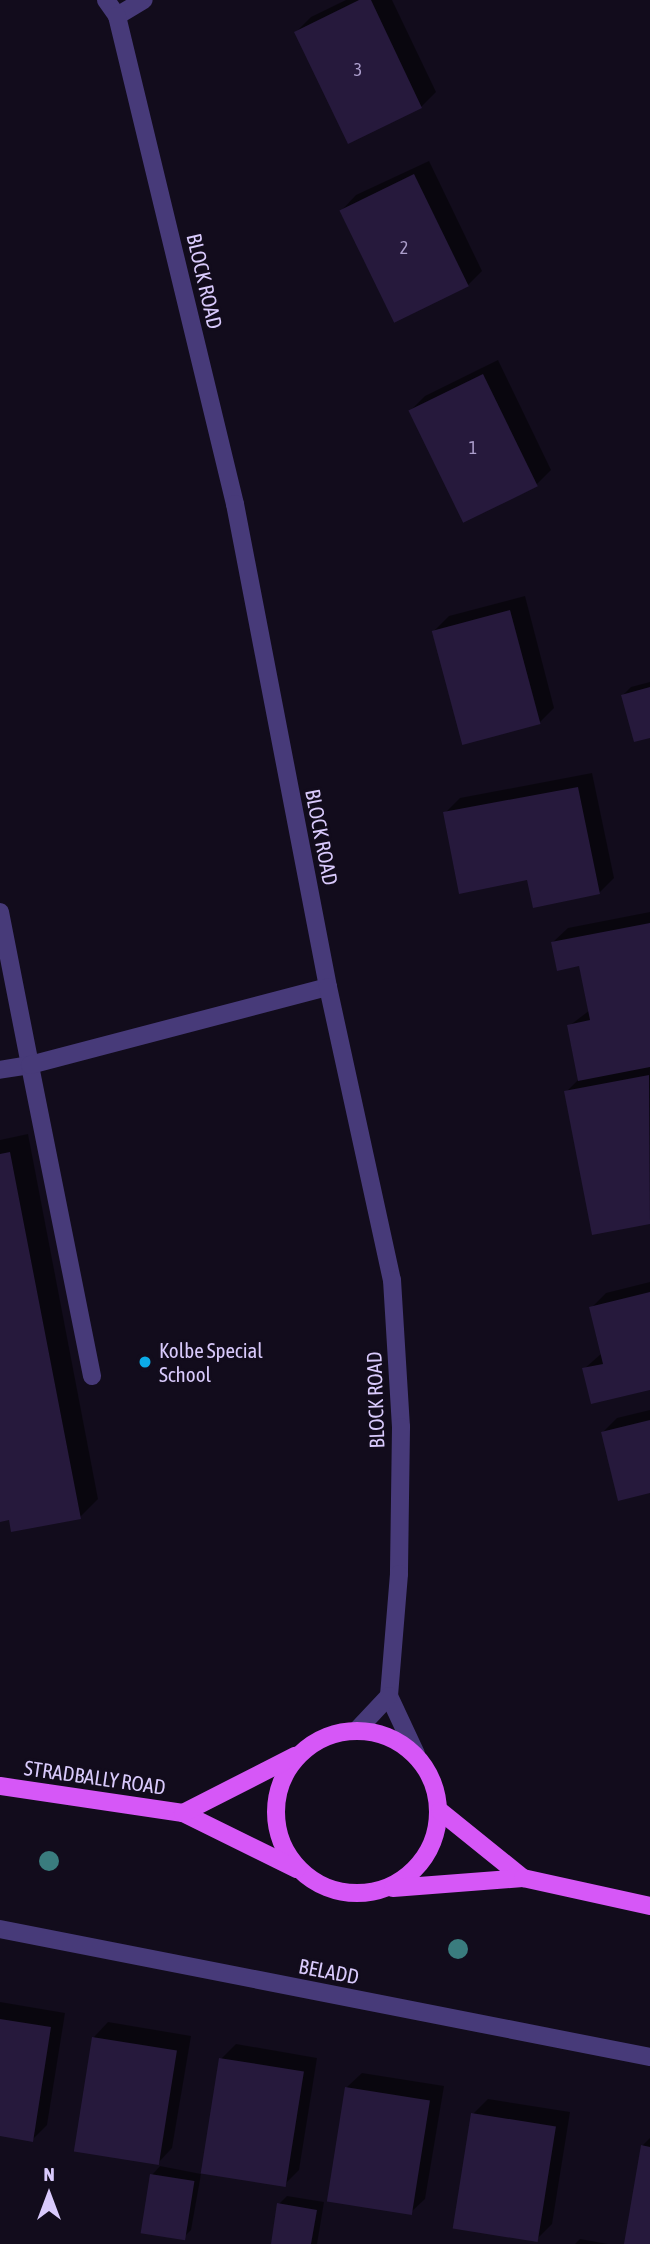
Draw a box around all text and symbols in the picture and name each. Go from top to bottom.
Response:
house number: 3 [354,59,362,81]
street label: BLOCK ROAD [182,231,228,331]
house number: 2 [400,237,408,259]
house number: 1 [469,437,477,459]
street label: BLOCK ROAD [300,787,344,887]
place label: Kolbe Special School [159,1337,263,1387]
street label: BLOCK ROAD [361,1351,389,1449]
marker: Kolbe Special School [137,1354,153,1370]
street label: STRADBALLY ROAD [23,1755,167,1799]
street label: BELADD [297,1953,361,1989]
north arrow [14,2160,84,2230]
text: N [43,2163,55,2185]

